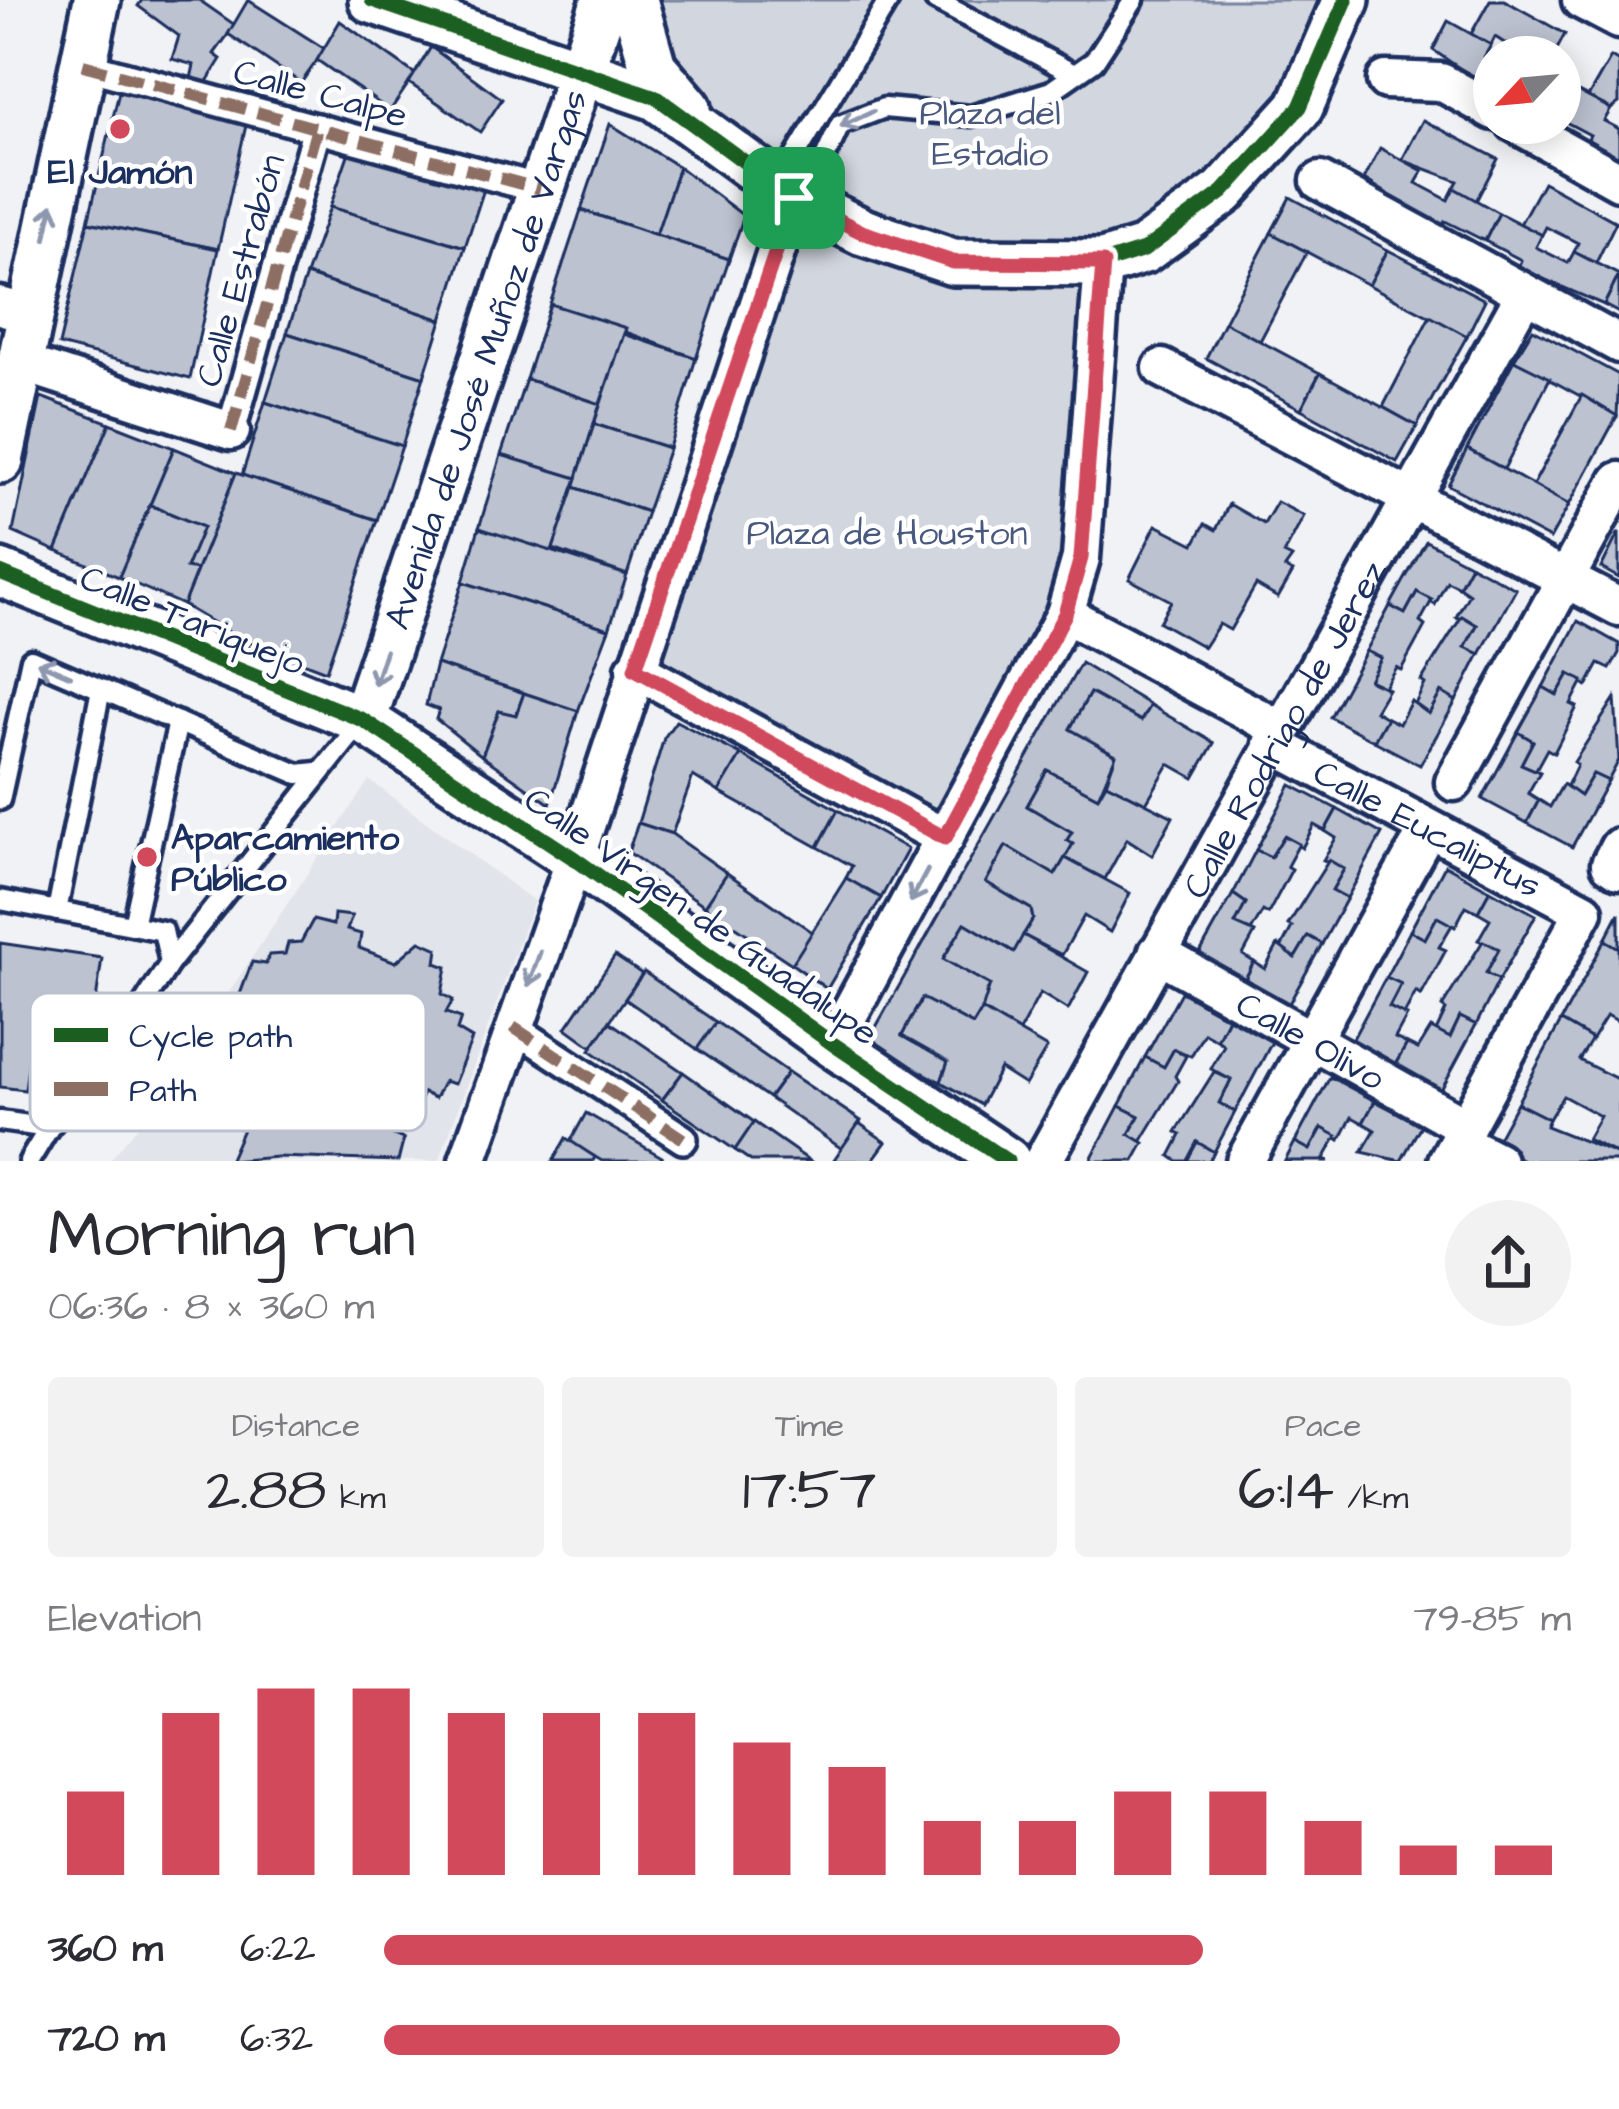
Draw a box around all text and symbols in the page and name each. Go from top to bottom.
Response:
north arrow [1473,36,1581,144]
map controls [1473,36,1581,144]
street label: Calle Calpe [228,47,413,142]
street label: Avenida de José Muñoz de Vargas [372,83,601,636]
park label: Plaza del Estadio [919,88,1061,180]
one-way arrow [839,110,875,132]
marker: El Jamón [107,116,133,142]
place label: El Jamón [47,147,193,198]
pin [743,147,845,249]
street label: Calle Estrabón [184,149,299,393]
icon: arrive [761,165,827,231]
one-way arrow [39,203,62,241]
park label: Plaza de Houston [746,508,1028,559]
street label: Calle Rodrigo de Jerez [1171,551,1400,908]
street label: Calle Tariquejo [72,553,312,690]
one-way arrow [368,649,389,686]
one-way arrow [37,656,73,678]
street label: Calle Eucaliptus [1304,748,1550,912]
street label: Calle Virgen de Guadalupe [513,775,888,1060]
place label: Aparcamiento Público [171,813,400,905]
marker: Aparcamiento Público [134,844,160,870]
one-way arrow [907,867,930,902]
one-way arrow [522,949,544,986]
street label: Calle Olivo [1226,980,1394,1104]
legend [30,993,426,1131]
text: Cycle path [129,1014,293,1061]
text: Path [129,1068,197,1114]
text: Morning run [48,1190,416,1282]
button: share [1445,1200,1571,1326]
text: 06:36 · 8 × 360 m [48,1281,374,1335]
text: Distance [232,1403,360,1449]
text: Time [775,1403,844,1449]
text: Pace [1285,1403,1361,1449]
text: 2.88 [206,1449,327,1532]
text: 17:57 [742,1449,877,1532]
text: 6:14 [1238,1449,1334,1532]
text: km [327,1475,386,1521]
text: /km [1334,1475,1408,1521]
text: Elevation [48,1593,202,1647]
text: 79–85 m [1414,1593,1571,1647]
text: 360 m [48,1923,163,1977]
text: 6:22 [240,1923,316,1977]
text: 720 m [48,2013,165,2067]
text: 6:32 [240,2013,313,2067]

